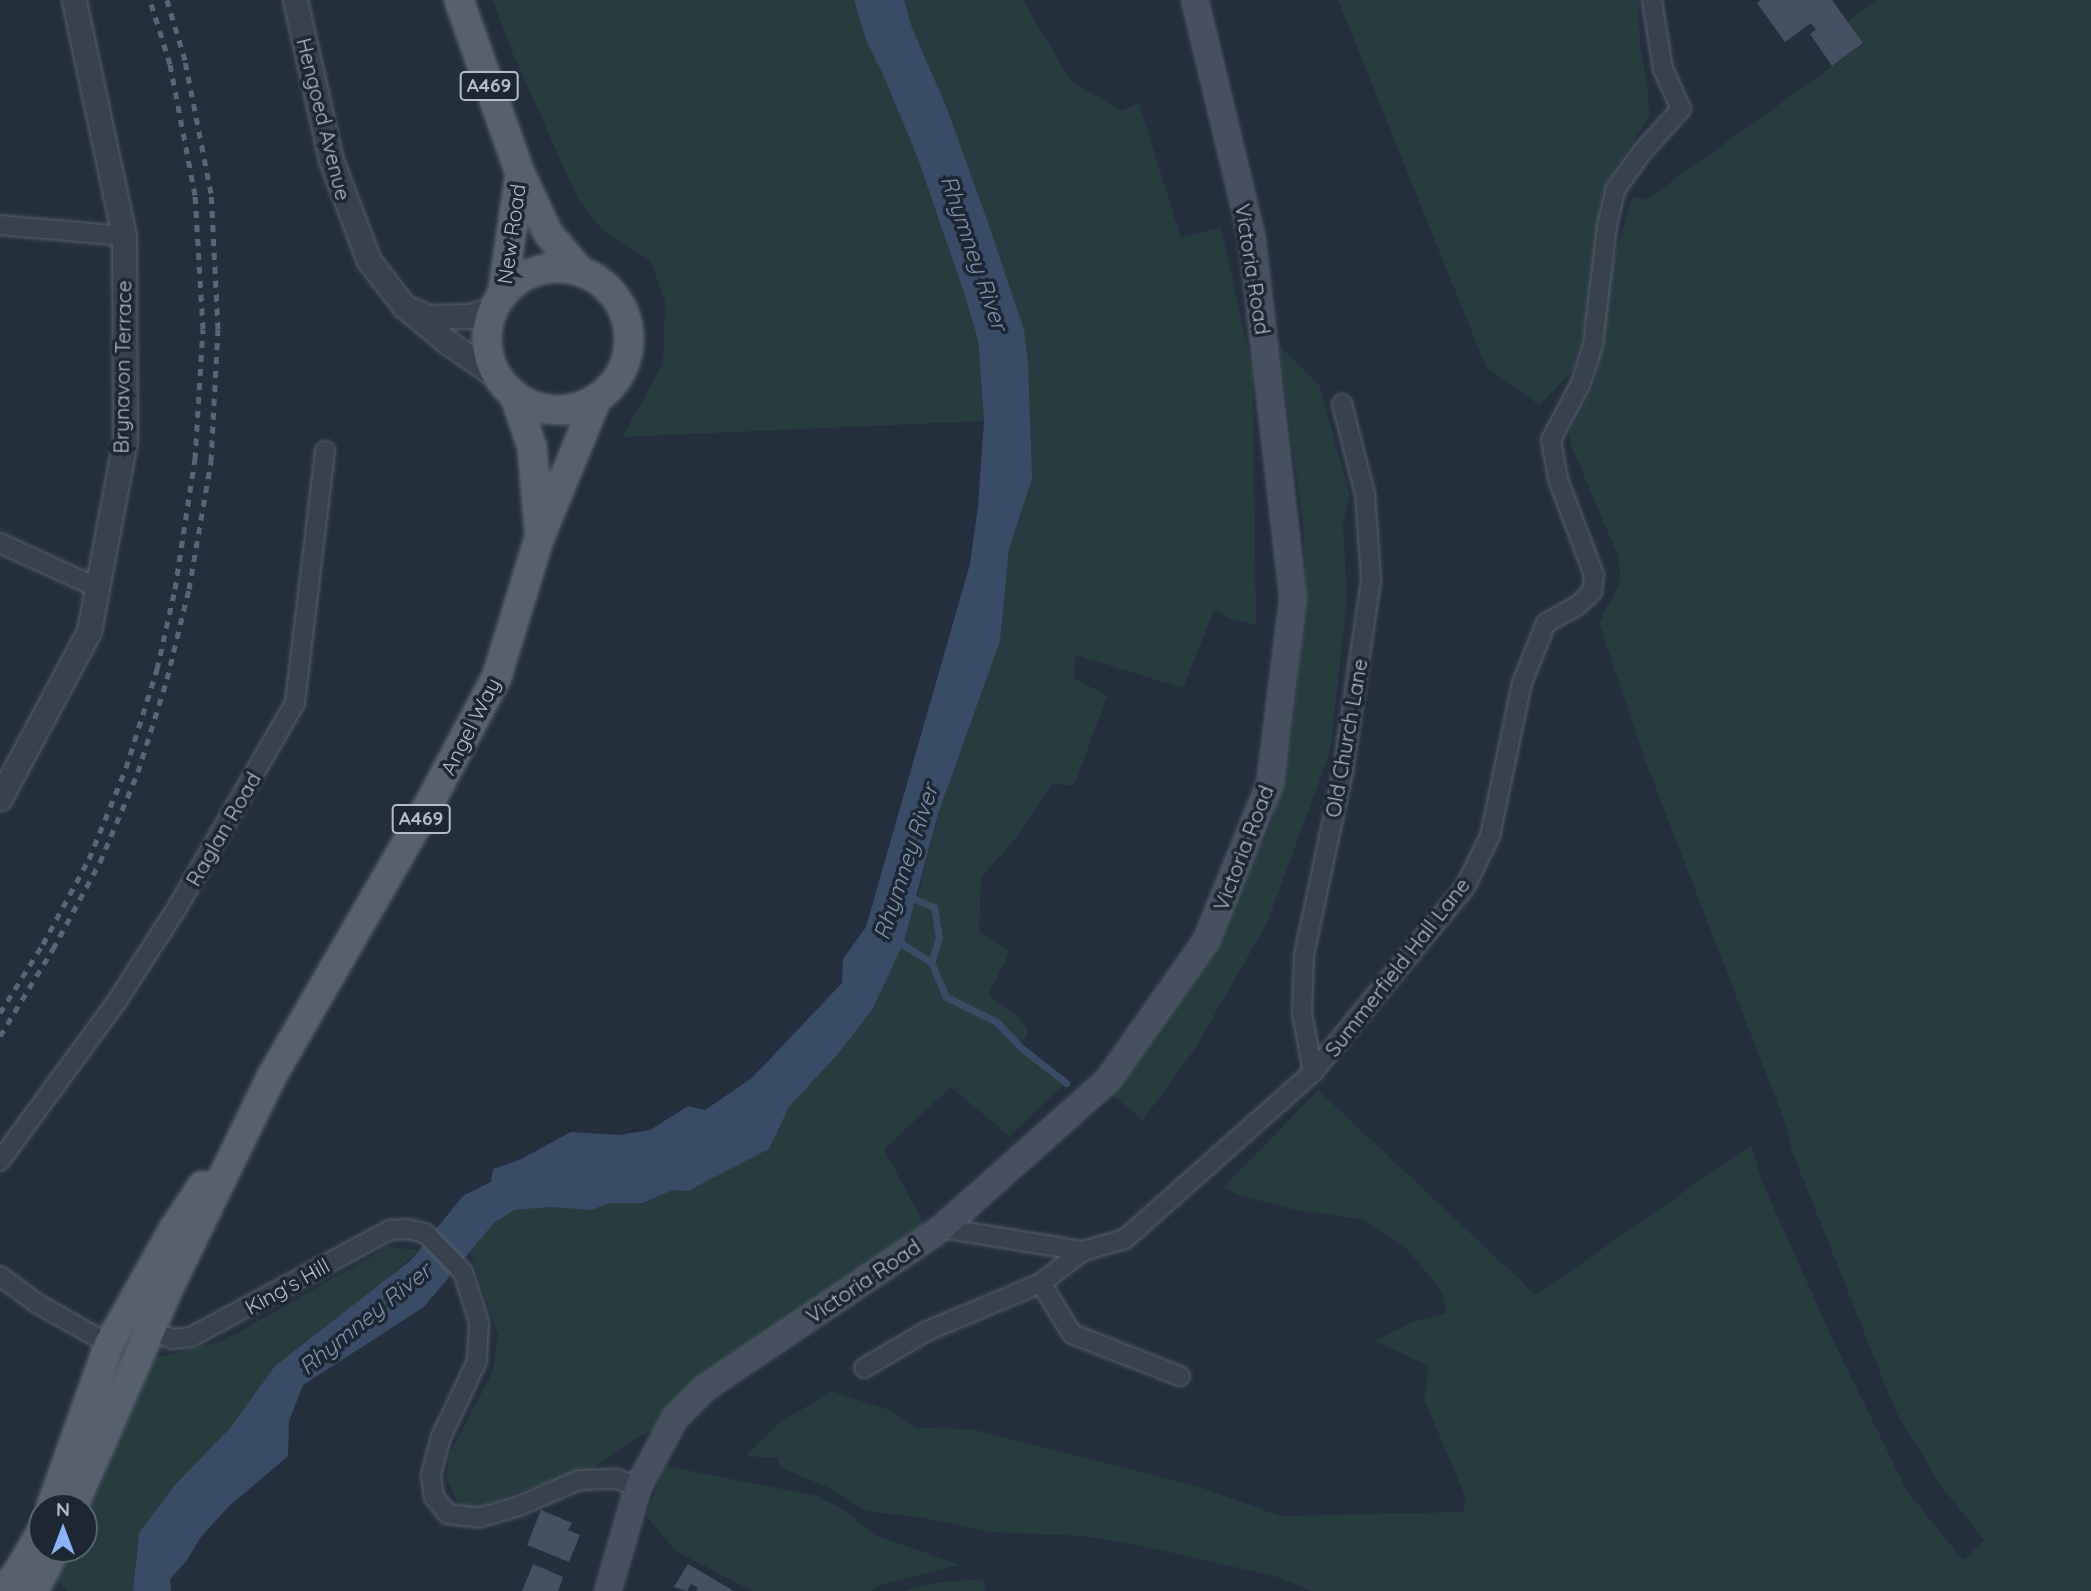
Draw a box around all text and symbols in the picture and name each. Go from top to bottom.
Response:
street label: Hengoed Avenue [292,35,356,203]
road number: A469 [459,71,519,102]
water label: Rhymney River [935,172,1013,334]
street label: New Road [492,182,530,286]
street label: Victoria Road [1230,202,1276,336]
street label: Brynavon Terrace [108,280,136,454]
street label: Old Church Lane [1320,657,1372,819]
street label: Angel Way [435,673,505,779]
street label: Raglan Road [180,767,266,891]
water label: Rhymney River [868,781,944,943]
street label: Victoria Road [1208,782,1278,914]
road number: A469 [391,804,451,834]
street label: Summerfield Hall Lane [1319,873,1475,1061]
street label: Victoria Road [801,1234,925,1328]
street label: King's Hill [240,1252,334,1320]
water label: Rhymney River [293,1257,437,1381]
north arrow [28,1493,98,1563]
text: N [56,1497,70,1521]

